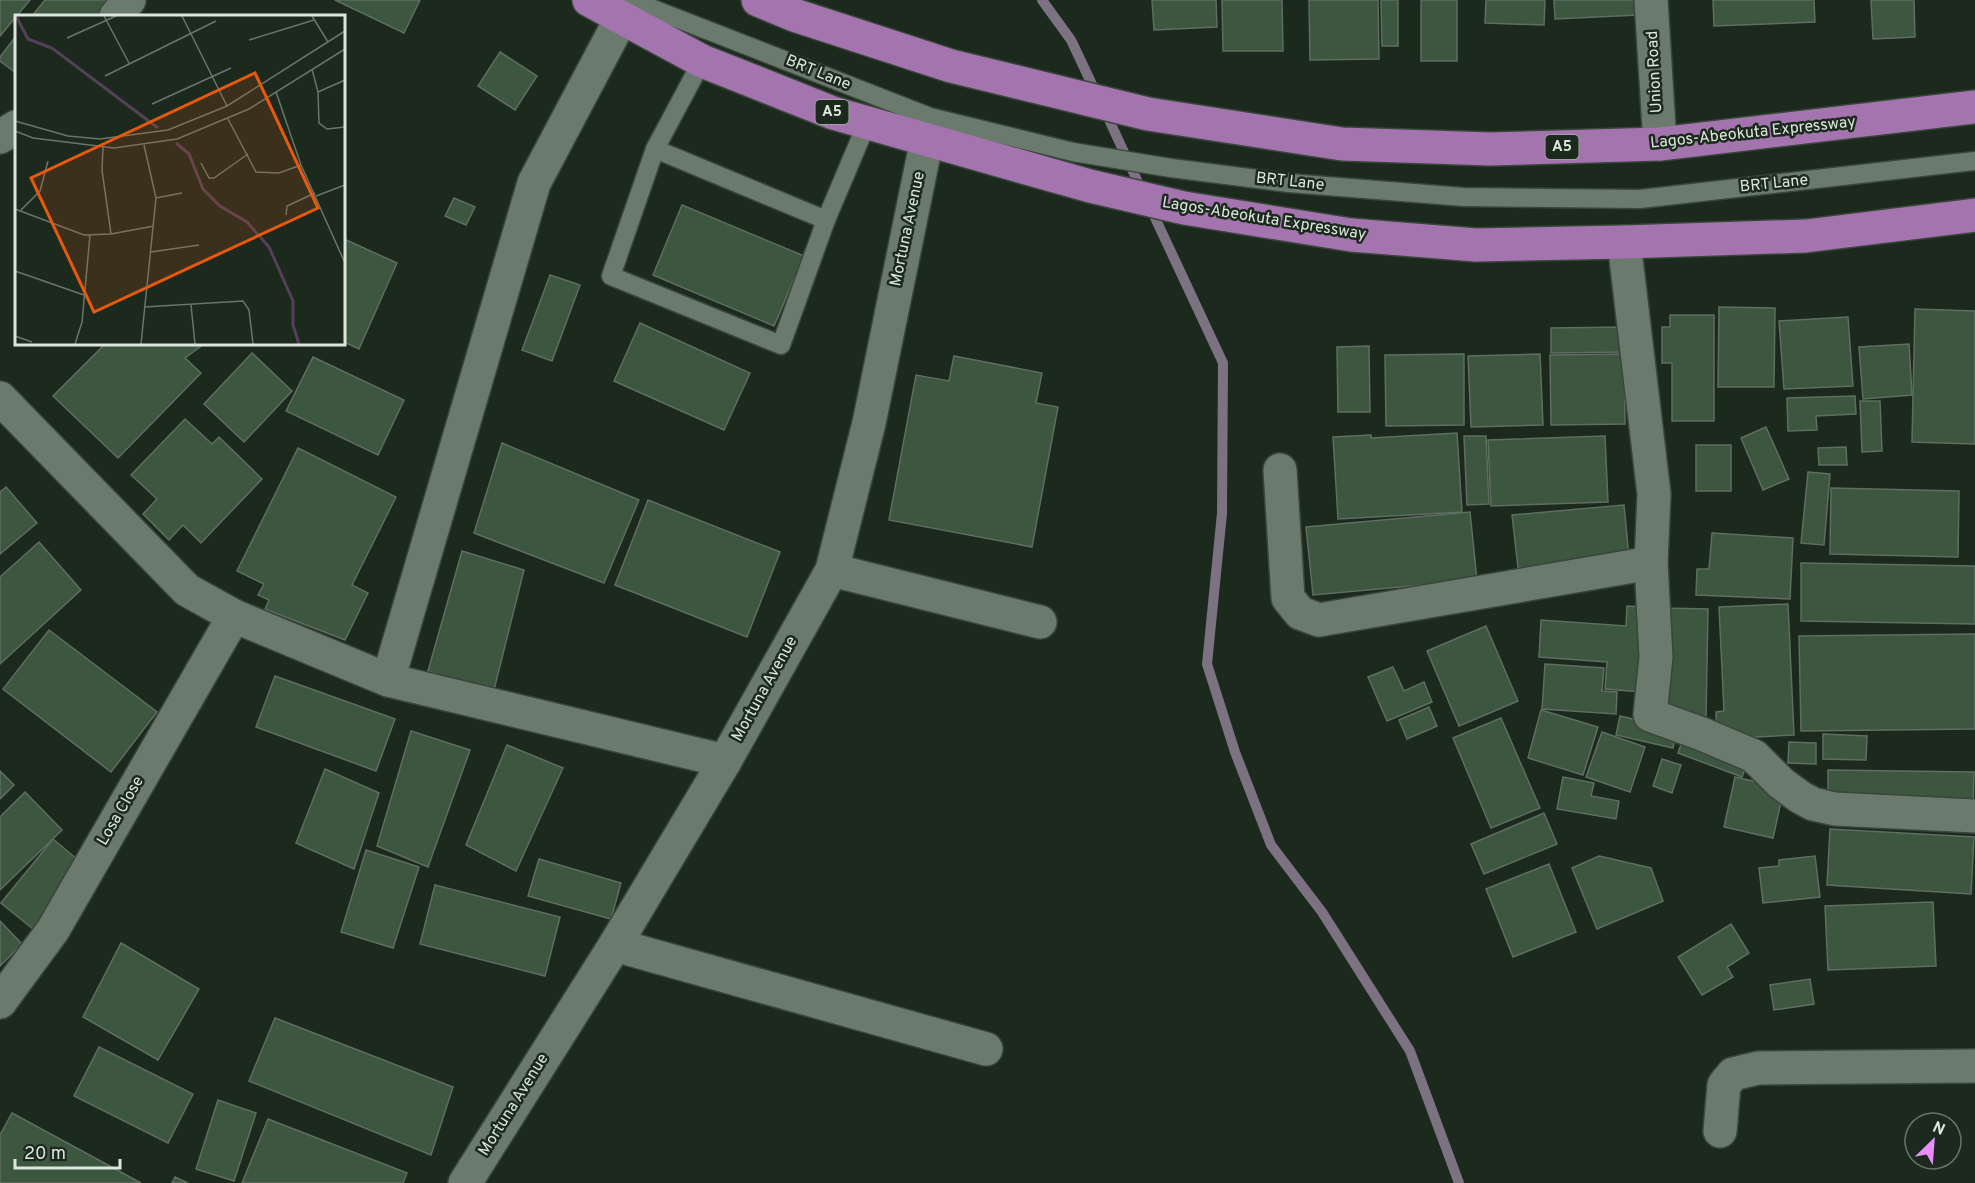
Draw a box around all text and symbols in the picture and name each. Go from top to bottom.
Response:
inset map [15,15,345,345]
street label: Union Road [1643,30,1667,114]
street label: BRT Lane [782,51,854,95]
road number: A5 [816,100,848,124]
street label: Lagos-Abeokuta Expressway [1649,112,1857,154]
road number: A5 [1546,135,1578,159]
street label: BRT Lane [1255,168,1325,196]
street label: Mortuna Avenue [886,170,930,288]
street label: BRT Lane [1739,170,1809,198]
street label: Lagos-Abeokuta Expressway [1161,193,1367,245]
street label: Mortuna Avenue [728,633,802,745]
street label: Losa Close [93,773,149,849]
street label: Mortuna Avenue [474,1050,554,1160]
north arrow [1903,1111,1963,1171]
text: N [1929,1118,1948,1141]
scale bar [15,1132,120,1170]
text: 20 m [24,1143,66,1166]

